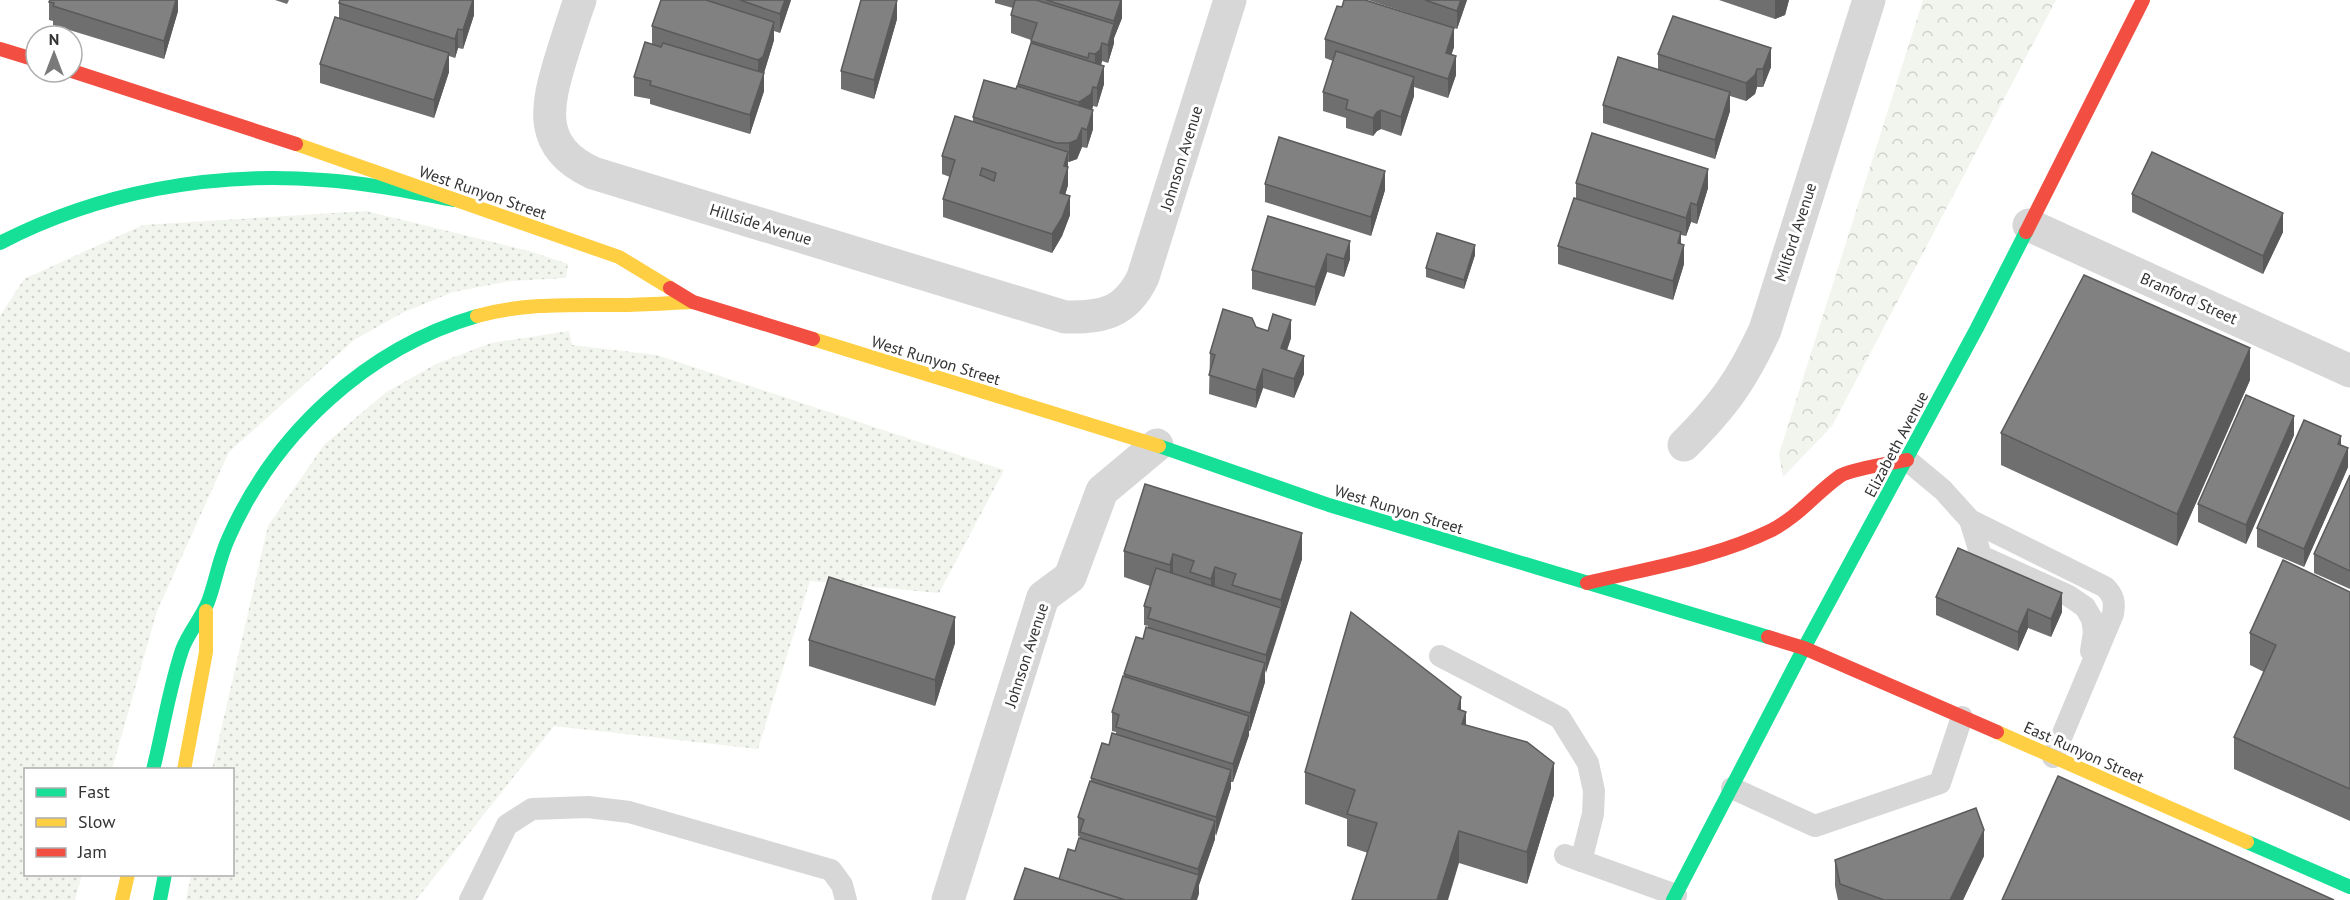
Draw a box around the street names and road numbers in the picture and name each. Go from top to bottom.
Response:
street label: Johnson Avenue [1155,103,1206,214]
street label: West Runyon Street [417,161,550,223]
street label: Milford Avenue [1770,180,1820,284]
street label: Hillside Avenue [707,199,815,249]
street label: Branford Street [2137,268,2241,329]
street label: West Runyon Street [869,331,1003,389]
street label: Elizabeth Avenue [1860,388,1932,500]
street label: West Runyon Street [1332,480,1466,538]
street label: Johnson Avenue [999,600,1052,711]
street label: East Runyon Street [2021,717,2148,788]

